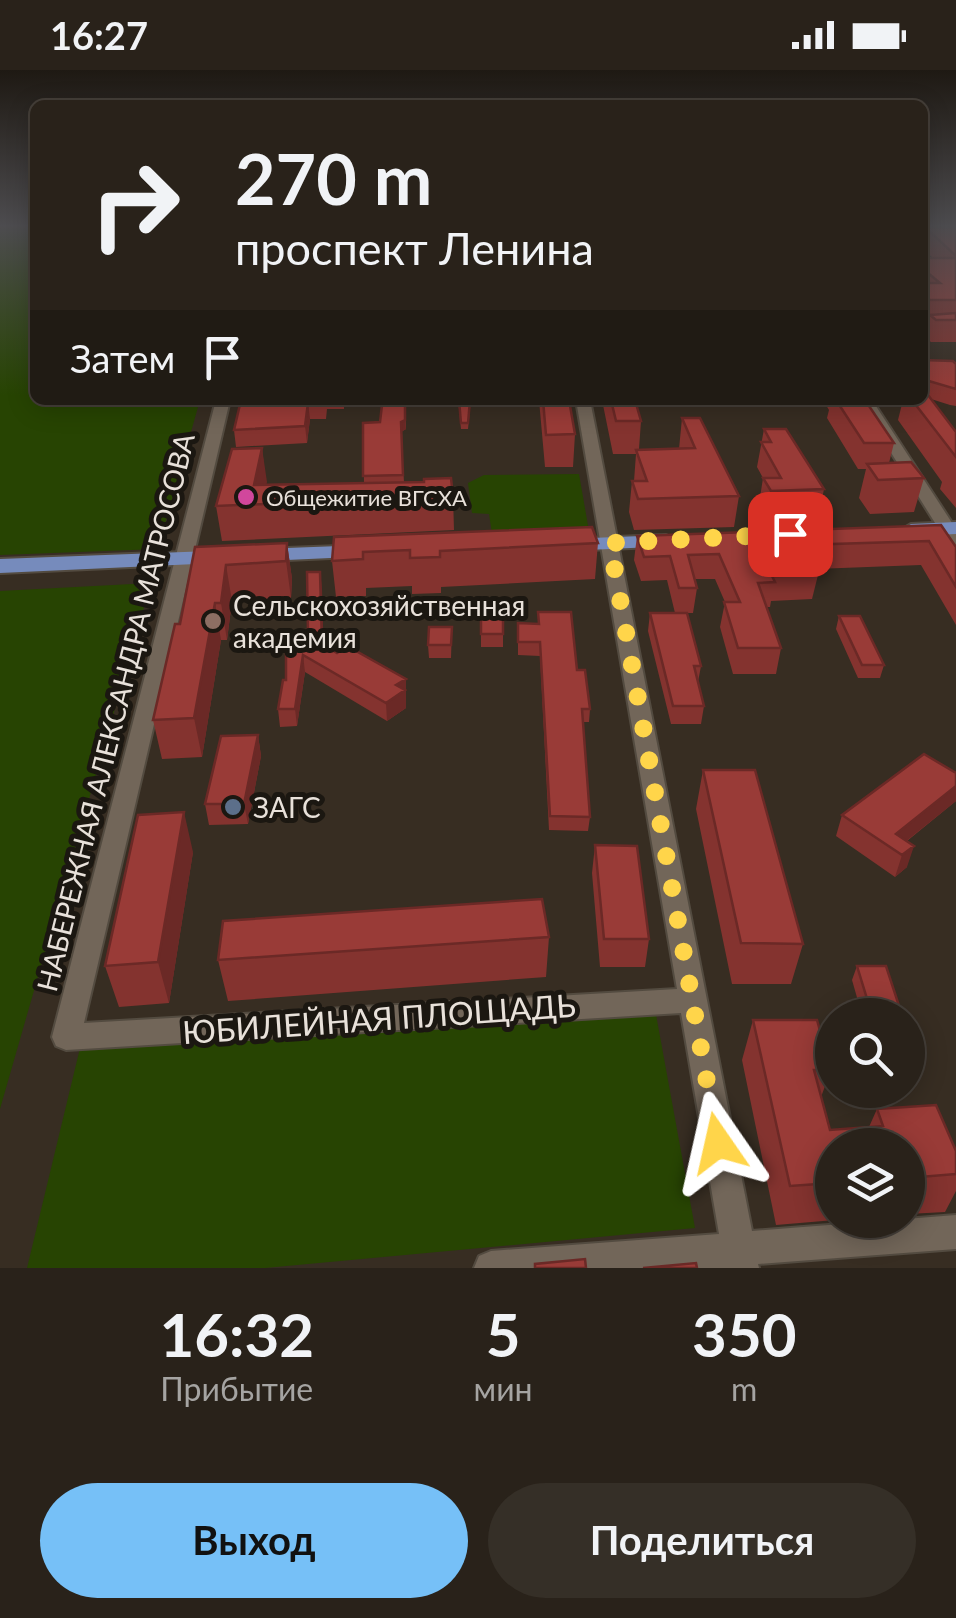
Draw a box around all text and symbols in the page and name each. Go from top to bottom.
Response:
text: 16:27 [50,12,148,58]
text: 270 m [235,136,432,220]
icon: right [70,140,200,270]
text: проспект Ленина [235,221,594,275]
icon: arrive [195,330,250,385]
text: Затем [70,335,175,381]
street label: НАБЕРЕЖНАЯ АЛЕКСАНДРА МАТРОСОВА [29,429,201,995]
place label: Общежитие ВГСХА [266,484,467,511]
marker: Общежитие ВГСХА [235,486,257,508]
pin [748,492,833,577]
icon: arrive [763,507,818,562]
place label: Сельскохозяйственная академия [233,588,525,654]
marker: Сельскохозяйственная академия [202,610,224,632]
place label: ЗАГС [253,790,321,824]
marker: ЗАГС [222,796,244,818]
street label: ЮБИЛЕЙНАЯ ПЛОЩАДЬ [181,985,577,1051]
map controls [815,998,925,1238]
button: search [815,998,925,1108]
position arrow [666,1091,770,1195]
button: layers [815,1128,925,1238]
text: 16:32 [159,1298,314,1370]
text: 5 [486,1298,521,1370]
text: 350 [692,1298,796,1370]
text: Прибытие [160,1369,313,1408]
text: мин [474,1369,533,1408]
text: m [731,1369,757,1408]
button: Выход [40,1483,468,1598]
button: Поделиться [488,1483,916,1598]

